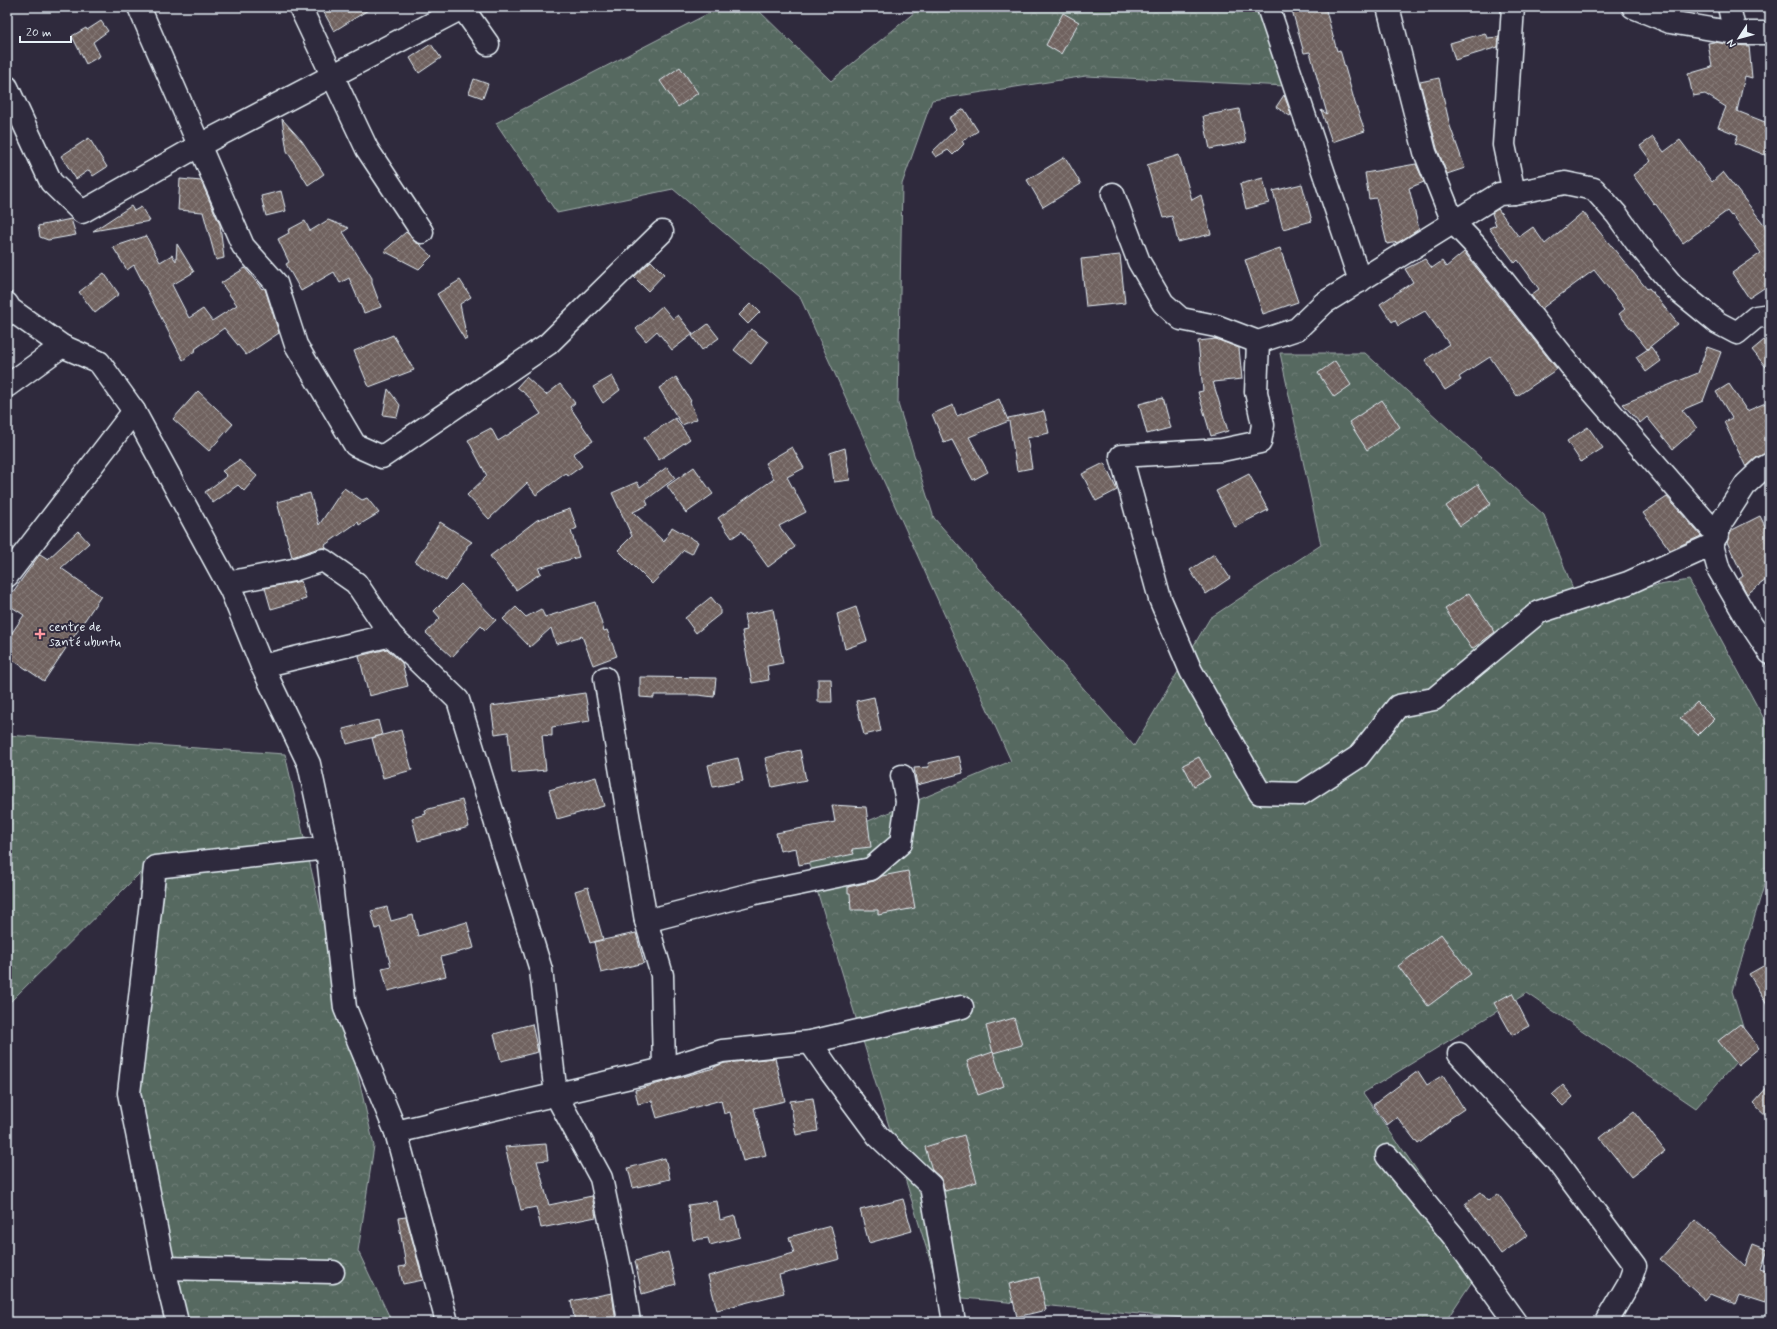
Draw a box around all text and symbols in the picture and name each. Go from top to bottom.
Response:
scale bar [20,18,71,44]
north arrow [1719,18,1759,58]
text: 20 m [26,25,52,41]
text: N [1724,36,1740,50]
place label: centre de santé ubuntu [49,619,122,651]
marker: centre de santé ubuntu [34,628,46,640]

